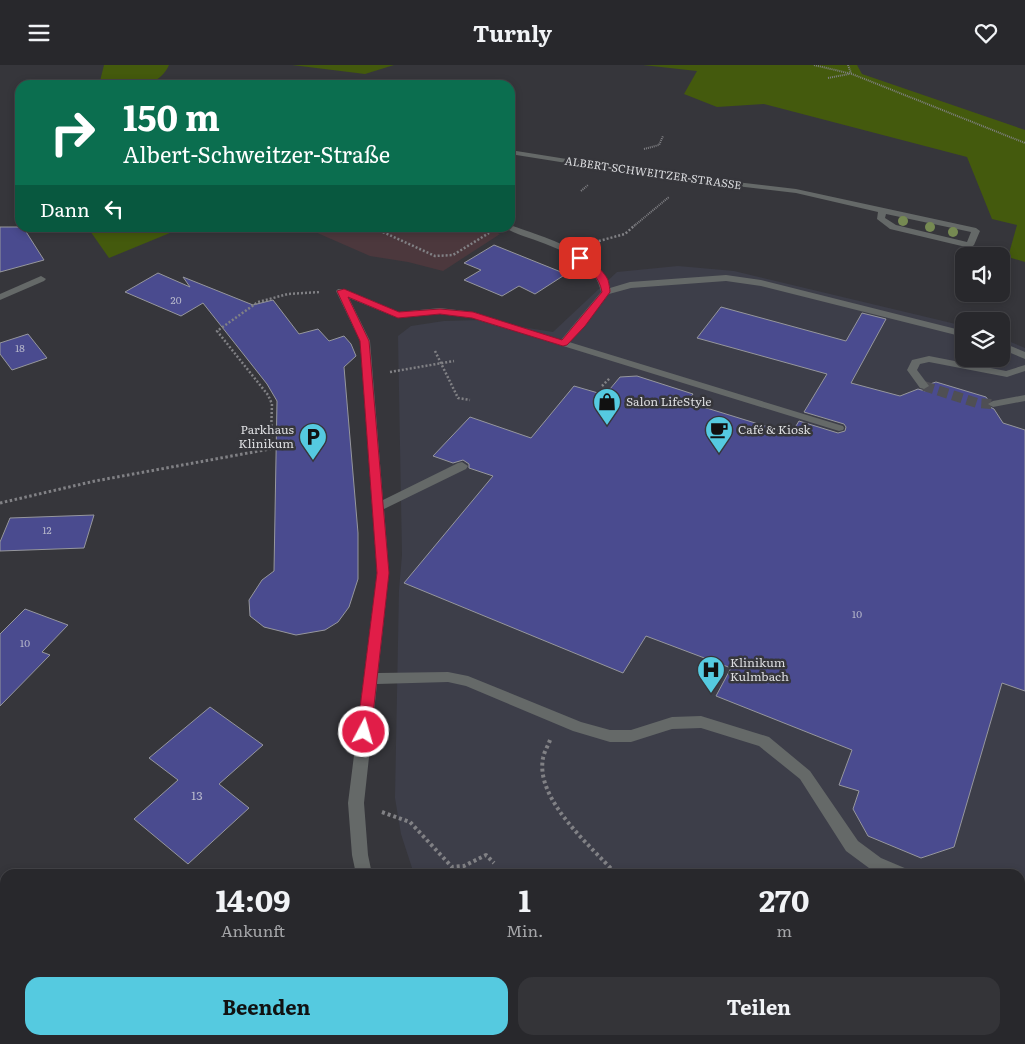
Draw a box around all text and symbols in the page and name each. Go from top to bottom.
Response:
text: Turnly [473,16,552,49]
icon: menu [25,19,53,47]
icon: heart [972,19,1000,47]
text: 150 m [123,90,220,142]
icon: right [40,100,105,165]
text: Albert-Schweitzer-Straße [123,137,390,170]
street label: ALBERT-SCHWEITZER-STRASSE [564,152,743,192]
text: Dann [40,195,90,223]
icon: left [100,195,128,223]
pin [559,237,601,279]
icon: arrive [566,244,594,272]
map controls [955,247,1010,367]
button: sound [955,247,1010,302]
house number: 20 [171,292,182,307]
button: layers [955,312,1010,367]
house number: 18 [15,340,25,355]
shop icon: Salon LifeStyle [592,387,622,426]
place label: Salon LifeStyle [626,392,712,410]
cafe icon: Café & Kiosk [704,415,734,454]
place label: Parkhaus Klinikum [239,420,295,452]
place label: Café & Kiosk [738,420,811,438]
parking icon: Parkhaus Klinikum [298,422,328,461]
house number: 12 [42,522,52,537]
house number: 10 [852,606,862,621]
house number: 10 [20,635,30,650]
place label: Klinikum Kulmbach [730,653,789,685]
hospital icon: Klinikum Kulmbach [696,655,726,694]
position arrow [337,705,389,757]
house number: 13 [191,786,203,804]
text: 14:09 [216,877,291,921]
text: 1 [519,877,531,921]
text: 270 [759,877,809,921]
text: Ankunft [221,918,285,942]
text: Min. [506,918,543,942]
text: m [776,918,792,942]
button: Beenden [25,977,508,1035]
button: Teilen [518,977,1000,1035]

